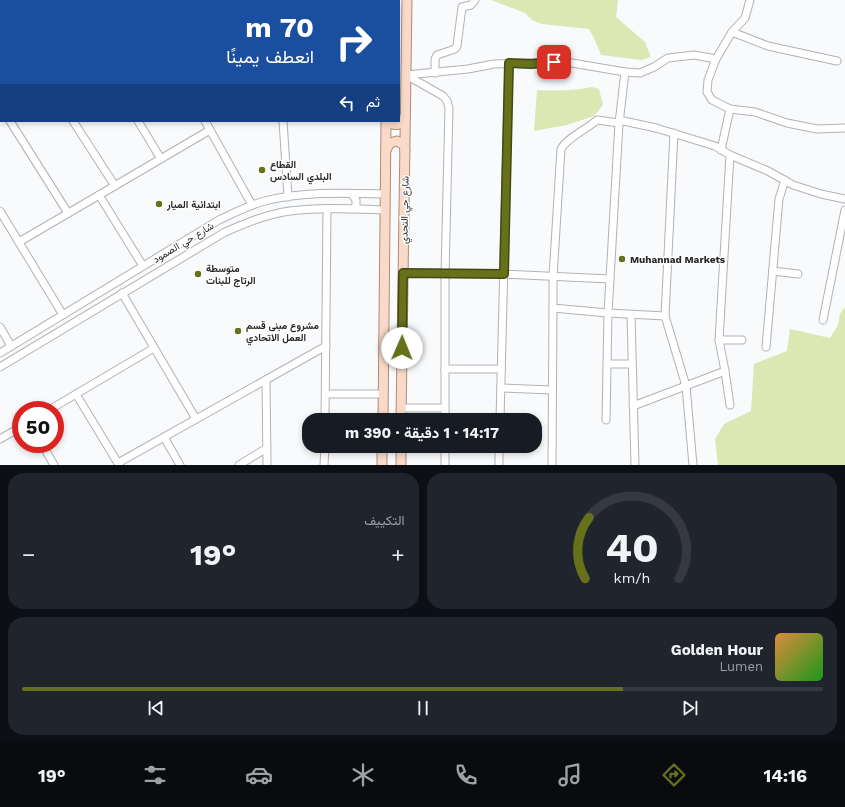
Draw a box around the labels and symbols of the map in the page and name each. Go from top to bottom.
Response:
pin [537,45,571,79]
place label: القطاع البلدي السادس [270,159,332,185]
marker: القطاع البلدي السادس [257,165,267,175]
street label: شارع حي التحدي [398,176,414,244]
marker: ابتدائية الميار [154,199,164,209]
place label: ابتدائية الميار [166,199,221,211]
street label: شارع حي الصمود [151,220,217,267]
marker: Muhannad Markets [617,254,627,264]
place label: Muhannad Markets [630,254,726,265]
place label: متوسطة الرتاج للبنات [206,263,256,288]
marker: متوسطة الرتاج للبنات [193,269,203,279]
place label: مشروع مبنى قسم العمل الاتحادي [246,320,319,346]
marker: مشروع مبنى قسم العمل الاتحادي [233,326,243,336]
position arrow [381,327,423,369]
speed limit sign: 50 [12,401,64,453]

